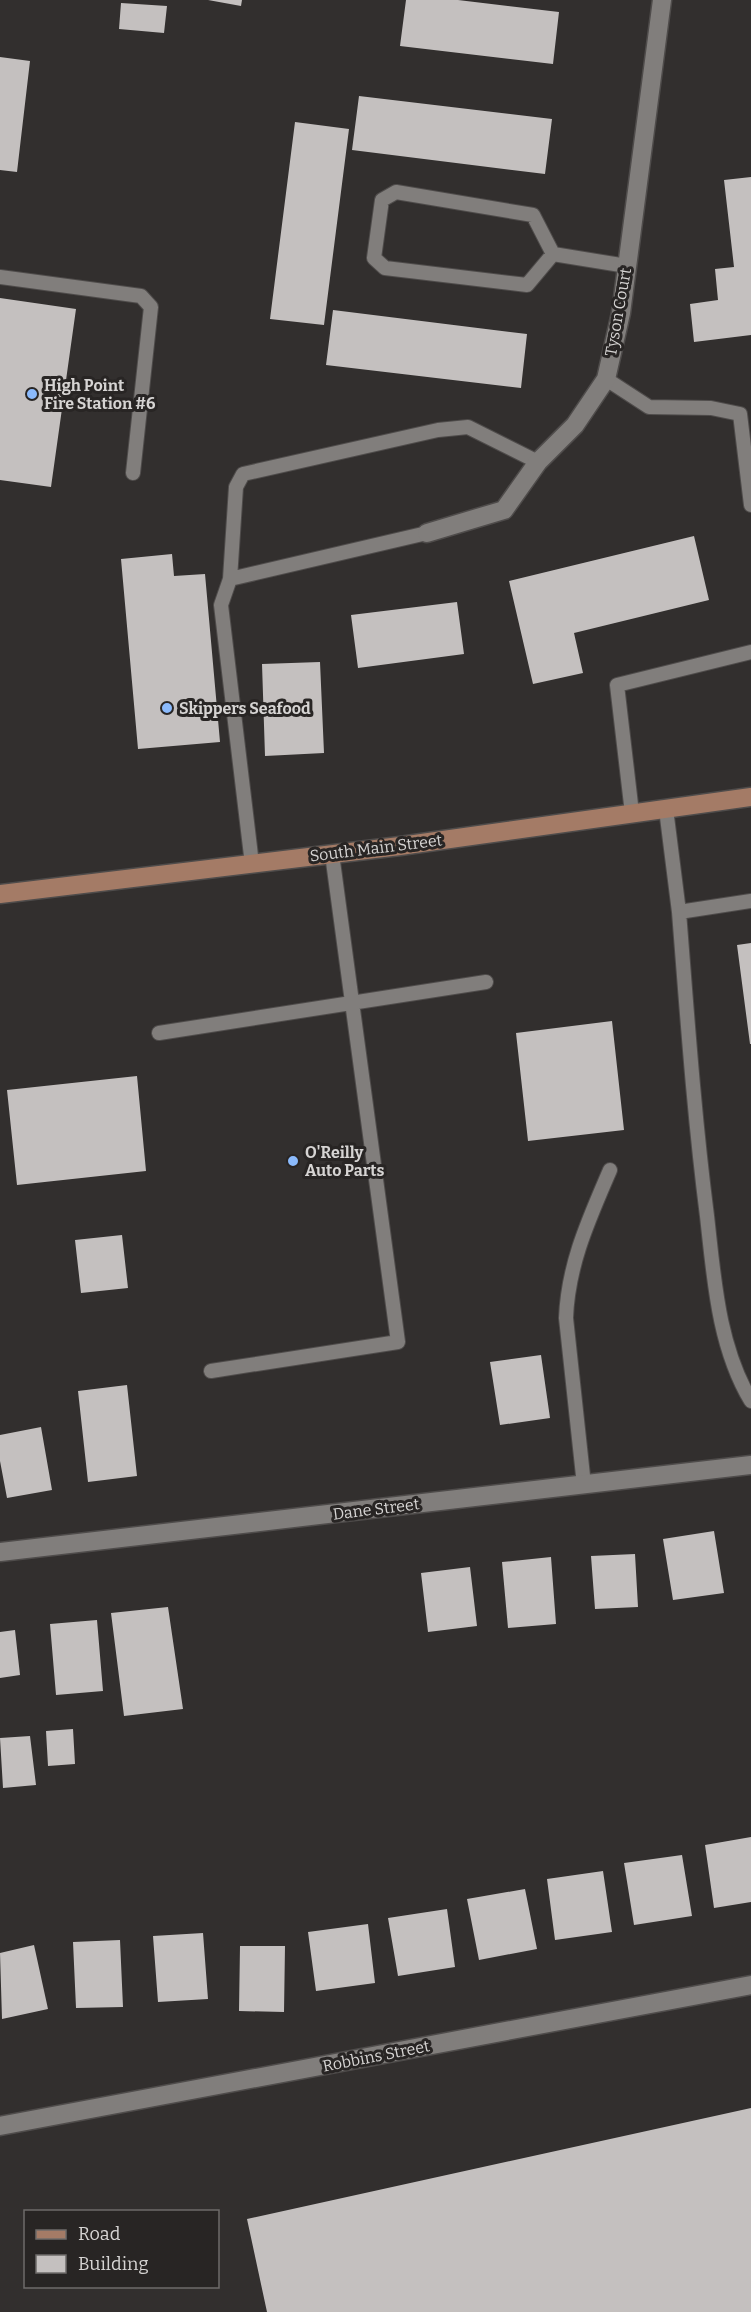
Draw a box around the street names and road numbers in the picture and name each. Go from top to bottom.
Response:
street label: Tyson Court [601,266,635,358]
street label: South Main Street [309,830,444,866]
street label: Dane Street [332,1494,421,1524]
street label: Robbins Street [321,2036,431,2076]

